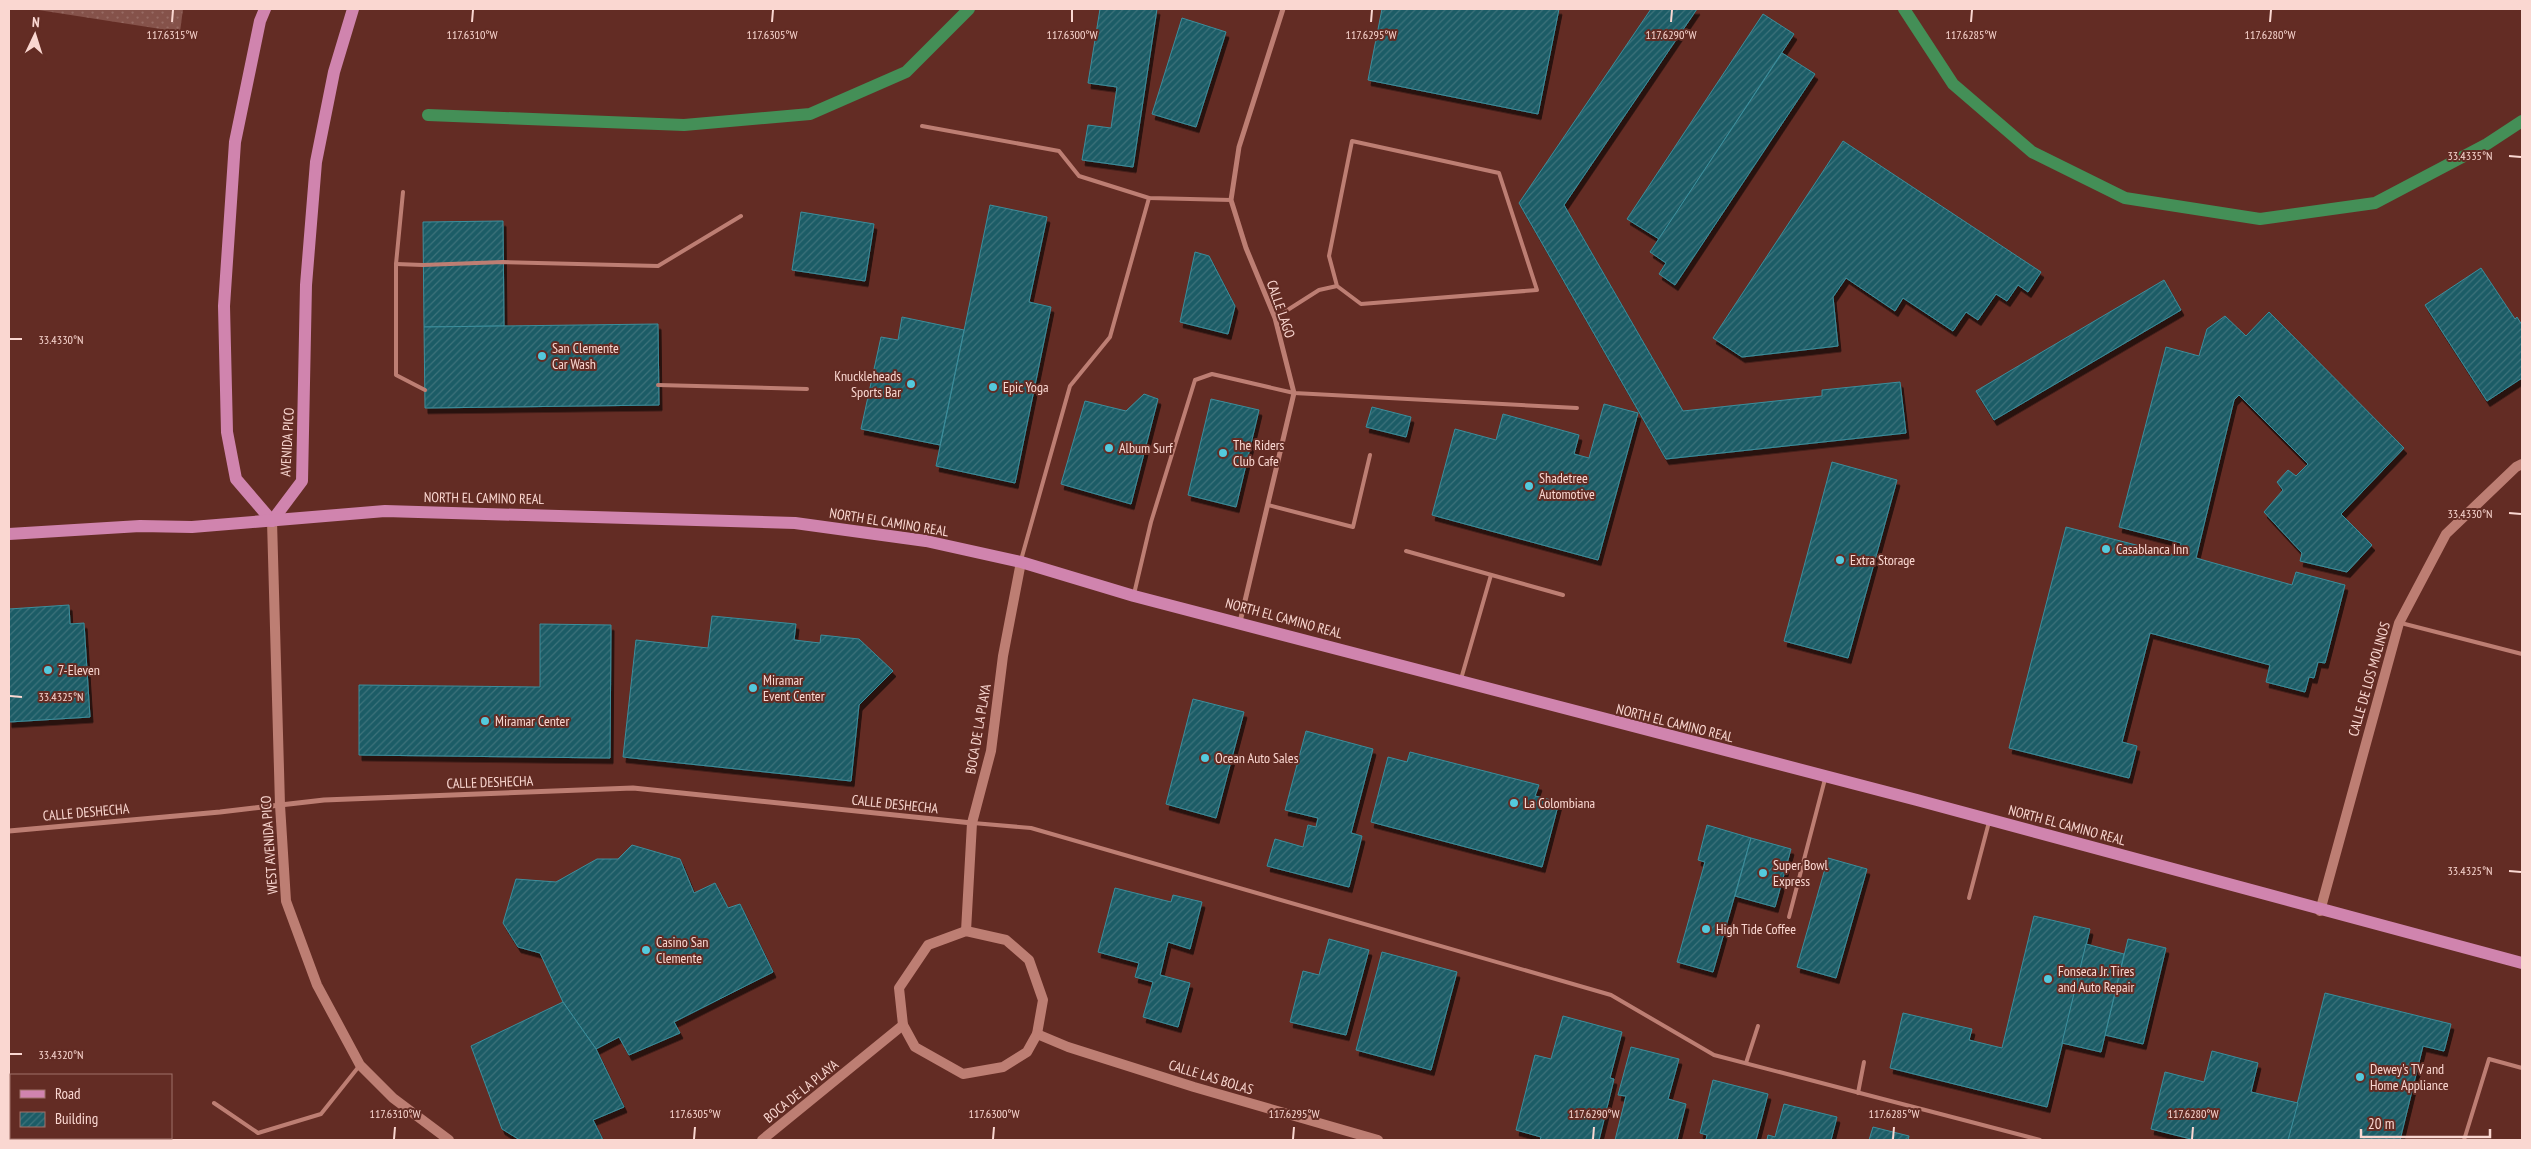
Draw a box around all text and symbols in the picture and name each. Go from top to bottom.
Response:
north arrow [10,10,60,60]
text: N [32,13,40,31]
text: 117.6315°W [146,27,198,42]
text: 117.6310°W [446,27,498,42]
text: 117.6305°W [746,27,798,42]
text: 117.6300°W [1046,27,1098,42]
text: 117.6295°W [1345,27,1397,42]
text: 117.6290°W [1645,27,1697,42]
text: 117.6285°W [1945,27,1997,42]
text: 117.6280°W [2244,27,2296,42]
text: 33.4335°N [2447,148,2493,163]
street label: CALLE LAGO [1263,278,1299,341]
text: 33.4330°N [38,332,84,347]
place label: San Clemente Car Wash [552,339,619,373]
marker: San Clemente Car Wash [536,350,548,362]
place label: Knuckleheads Sports Bar [834,367,901,401]
marker: Knuckleheads Sports Bar [905,378,917,390]
place label: Epic Yoga [1003,378,1049,396]
marker: Epic Yoga [987,381,999,393]
street label: AVENIDA PICO [276,407,298,477]
place label: The Riders Club Cafe [1233,436,1285,470]
place label: Album Surf [1119,439,1173,457]
marker: Album Surf [1103,442,1115,454]
marker: The Riders Club Cafe [1217,447,1229,459]
place label: Shadetree Automotive [1539,469,1595,503]
marker: Shadetree Automotive [1523,480,1535,492]
street label: NORTH EL CAMINO REAL [424,488,545,508]
street label: NORTH EL CAMINO REAL [828,504,950,540]
text: 33.4330°N [2447,506,2493,521]
place label: Casablanca Inn [2116,540,2188,558]
marker: Casablanca Inn [2100,543,2112,555]
place label: Extra Storage [1850,551,1915,569]
marker: Extra Storage [1834,554,1846,566]
street label: NORTH EL CAMINO REAL [1223,594,1345,642]
street label: CALLE DE LOS MOLINOS [2344,620,2394,738]
place label: 7-Eleven [58,661,100,679]
marker: 7-Eleven [42,664,54,676]
place label: Miramar Event Center [763,671,825,705]
marker: Miramar Event Center [747,682,759,694]
street label: BOCA DE LA PLAYA [961,682,995,775]
text: 33.4325°N [38,689,84,704]
street label: NORTH EL CAMINO REAL [1614,700,1736,746]
place label: Miramar Center [495,712,569,730]
marker: Miramar Center [479,715,491,727]
place label: Ocean Auto Sales [1215,749,1299,767]
marker: Ocean Auto Sales [1199,752,1211,764]
street label: CALLE DESHECHA [446,771,534,793]
street label: CALLE DESHECHA [851,791,939,818]
place label: La Colombiana [1524,794,1595,812]
street label: WEST AVENIDA PICO [257,795,281,895]
marker: La Colombiana [1508,797,1520,809]
street label: CALLE DESHECHA [42,799,130,825]
street label: NORTH EL CAMINO REAL [2006,801,2128,849]
place label: Super Bowl Express [1773,856,1829,890]
text: 33.4325°N [2447,863,2493,878]
marker: Super Bowl Express [1757,867,1769,879]
place label: High Tide Coffee [1716,920,1796,938]
marker: High Tide Coffee [1700,923,1712,935]
place label: Casino San Clemente [656,933,709,967]
marker: Casino San Clemente [640,944,652,956]
place label: Fonseca Jr. Tires and Auto Repair [2058,962,2135,996]
marker: Fonseca Jr. Tires and Auto Repair [2042,973,2054,985]
text: 33.4320°N [38,1047,84,1062]
street label: BOCA DE LA PLAYA [760,1055,842,1127]
street label: CALLE LAS BOLAS [1167,1056,1255,1098]
place label: Dewey's TV and Home Appliance [2370,1060,2449,1094]
marker: Dewey's TV and Home Appliance [2354,1071,2366,1083]
legend [10,1074,172,1139]
text: Road [55,1084,81,1103]
text: 117.6310°W [369,1106,421,1121]
text: 117.6305°W [669,1106,721,1121]
text: 117.6300°W [968,1106,1020,1121]
text: 117.6295°W [1268,1106,1320,1121]
text: 117.6290°W [1568,1106,1620,1121]
text: 117.6285°W [1868,1106,1920,1121]
text: 117.6280°W [2167,1106,2219,1121]
scale bar [2361,1106,2490,1138]
text: Building [55,1109,98,1128]
text: 20 m [2368,1114,2394,1133]

